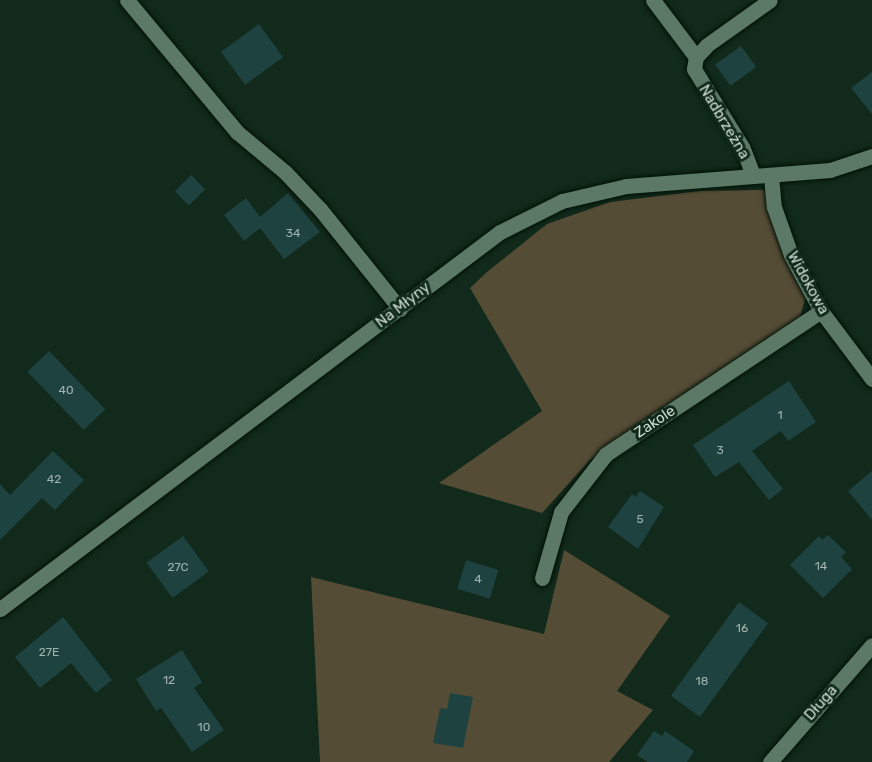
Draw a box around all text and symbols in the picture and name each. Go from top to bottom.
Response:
street label: Nadbrzeżna [695,82,753,162]
house number: 34 [286,227,300,241]
street label: Widokowa [783,248,833,318]
street label: Na Młyny [372,278,434,332]
house number: 40 [58,384,74,398]
street label: Zakole [631,402,679,442]
house number: 1 [777,409,783,423]
house number: 3 [716,444,724,458]
house number: 42 [47,473,61,487]
house number: 5 [636,513,644,527]
house number: 14 [815,560,827,574]
house number: 27C [167,561,189,575]
house number: 4 [474,573,482,587]
house number: 16 [736,622,748,636]
house number: 27E [39,646,59,660]
house number: 12 [163,674,175,688]
house number: 18 [696,675,708,689]
street label: Długa [801,682,841,724]
house number: 10 [198,721,210,735]

